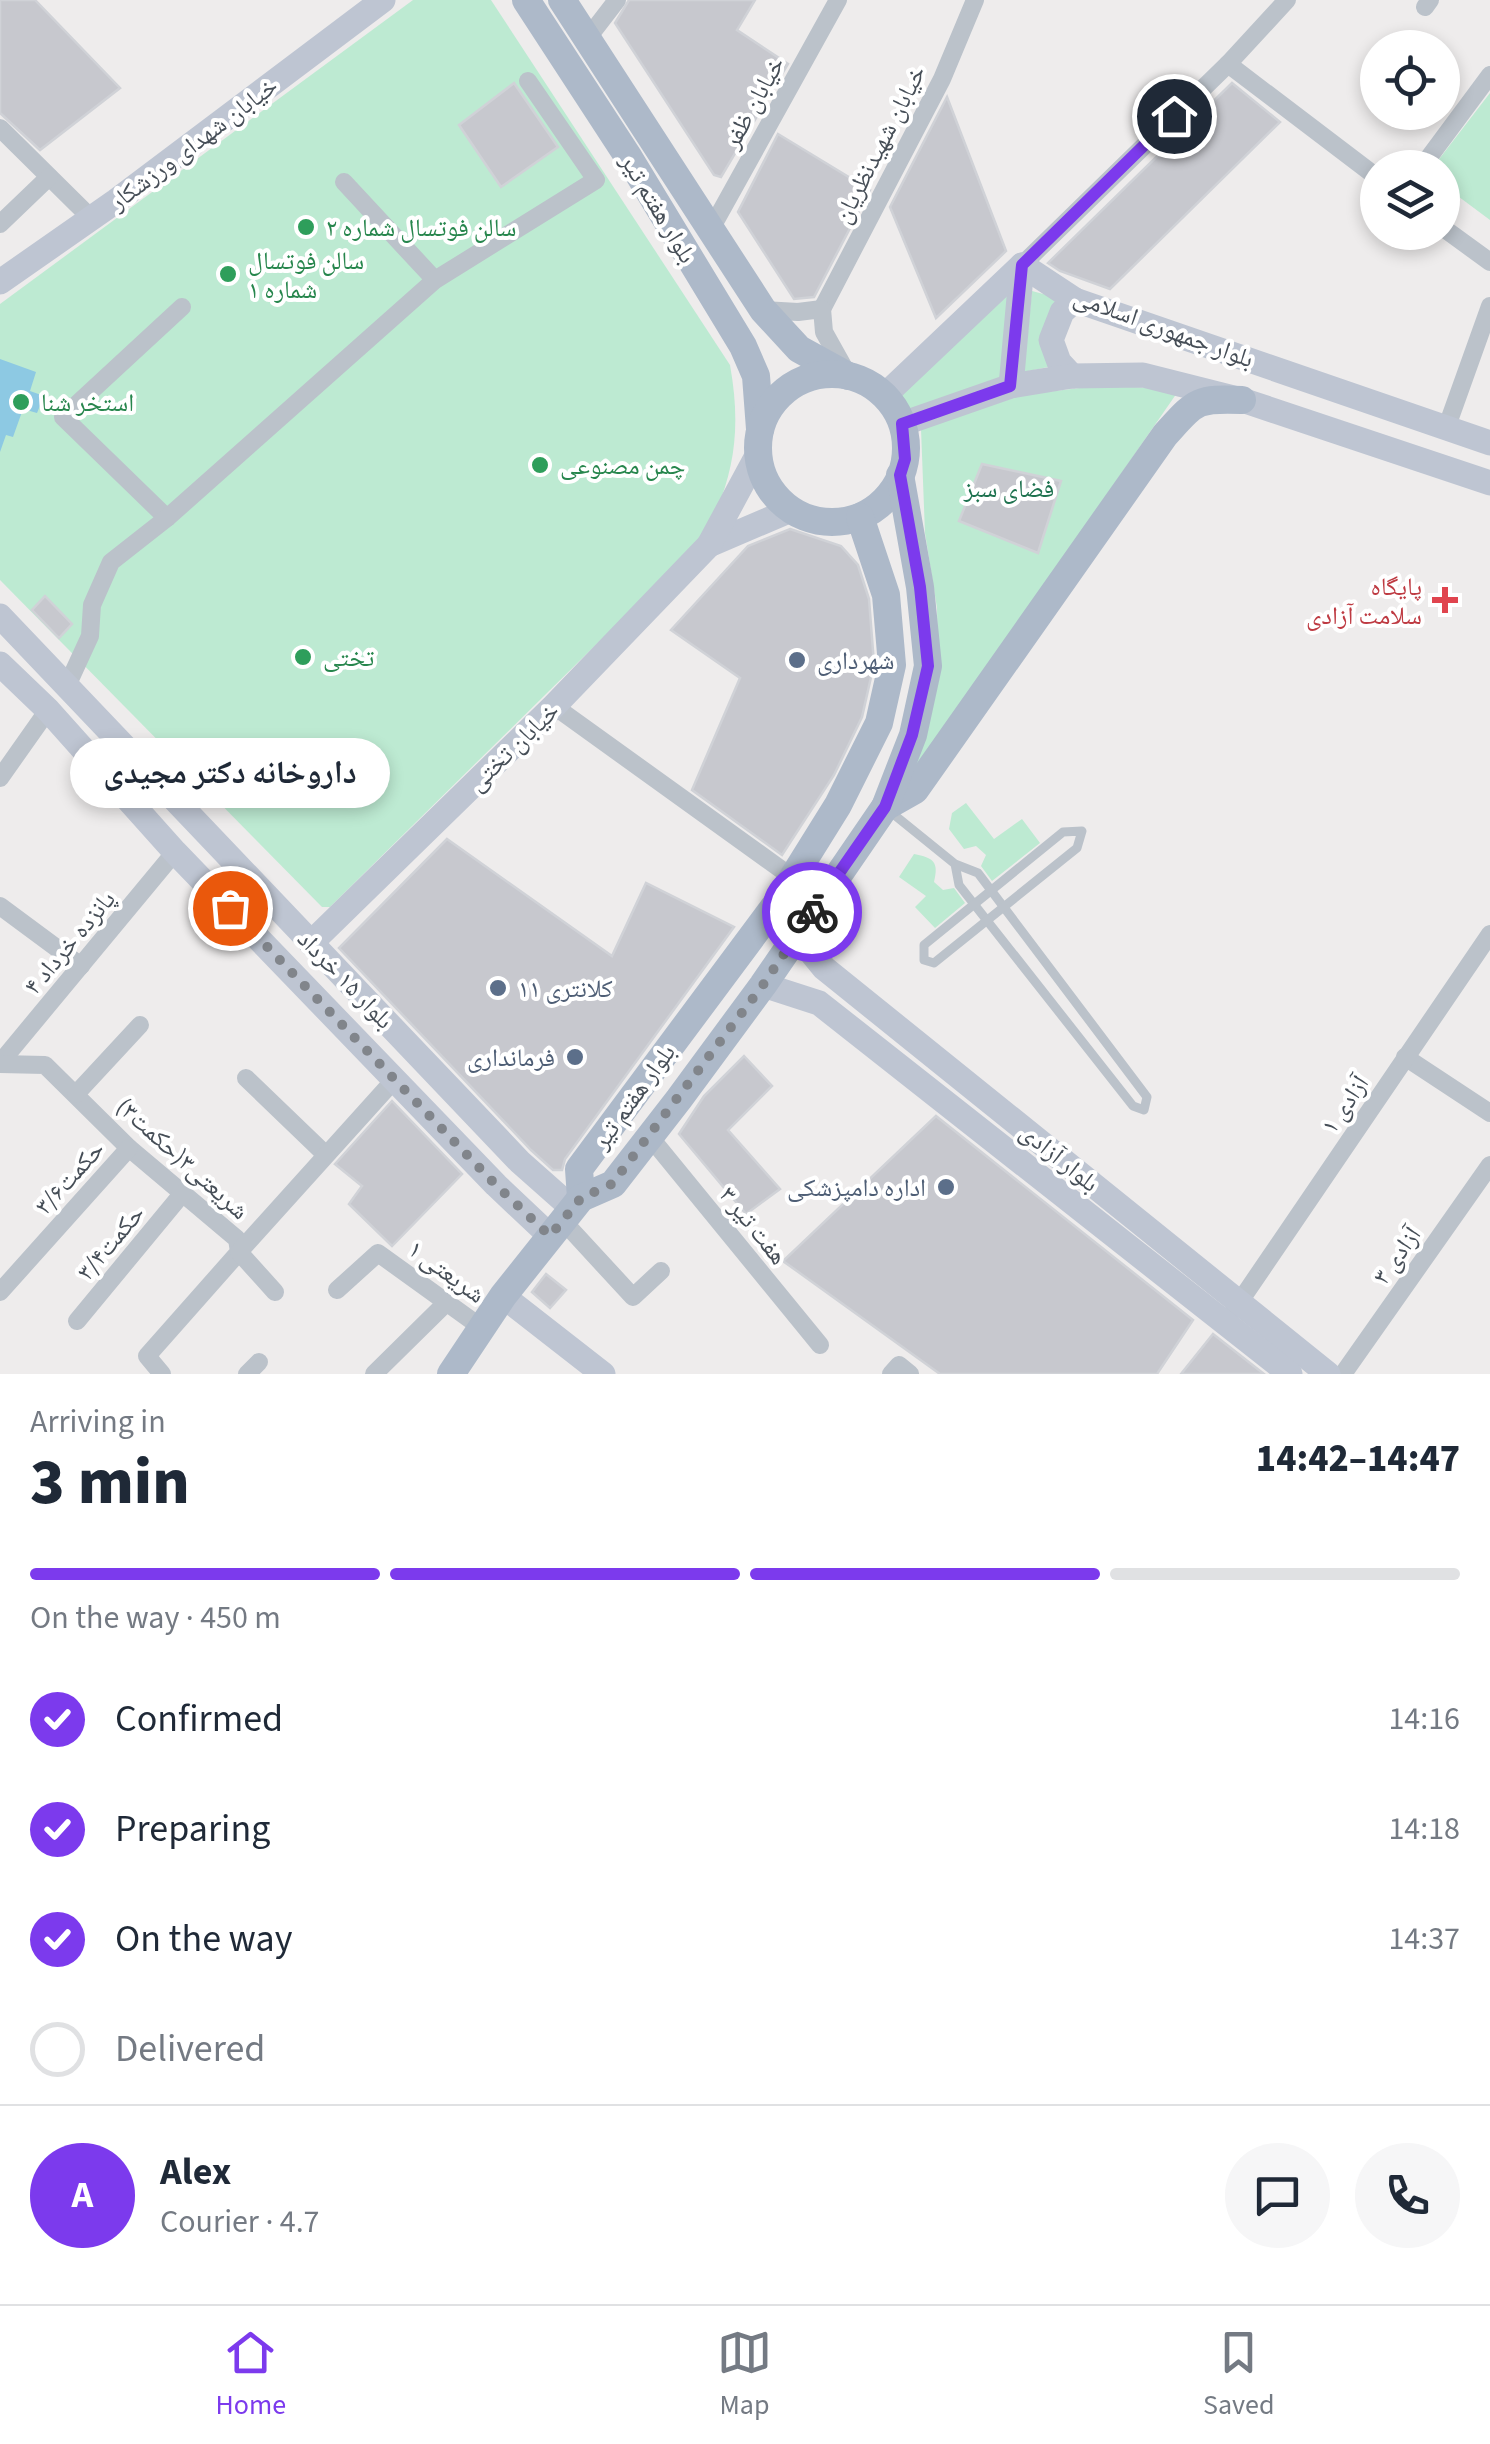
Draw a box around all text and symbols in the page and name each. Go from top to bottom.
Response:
map controls [1360,30,1460,250]
button: locate [1360,30,1460,130]
street label: خیابان ظفر [713,50,794,156]
street label: خیابان شهیدنظریان [825,59,935,230]
street label: خیابان شهدای ورزشکار [101,68,286,220]
pin [1132,74,1217,159]
icon: home [1147,89,1202,144]
street label: بلوار هفتم تیر [611,146,705,270]
button: layers [1360,150,1460,250]
place label: سالن فوتسال شماره ۲ [326,210,516,246]
marker: سالن فوتسال شماره ۲ [295,216,317,238]
place label: سالن فوتسال شماره ۱ [248,243,364,308]
marker: سالن فوتسال شماره ۱ [217,263,239,285]
street label: بلوار جمهوری اسلامی [1069,279,1259,377]
place label: استخر شنا [41,385,134,421]
marker: استخر شنا [10,391,32,413]
place label: چمن مصنوعی [560,448,686,484]
marker: چمن مصنوعی [529,454,551,476]
park label: فضای سبز [963,471,1054,507]
place label: پایگاه سلامت آزادی [1306,569,1422,634]
marker: پایگاه سلامت آزادی [1432,587,1458,613]
place label: تختی [323,640,374,676]
place label: شهرداری [817,643,894,679]
marker: تختی [292,646,314,668]
marker: شهرداری [786,649,808,671]
street label: خیابان تختی [460,694,568,800]
callout: داروخانه دکتر مجیدی [70,738,390,808]
text: داروخانه دکتر مجیدی [103,750,357,796]
courier [762,862,862,962]
pin [188,866,273,951]
icon: bag [203,881,258,936]
street label: پانزده خرداد ۴ [15,883,124,1003]
icon: bike [785,885,840,940]
street label: بلوار ۱۵ خرداد [289,922,402,1037]
place label: کلانتری ۱۱ [518,971,613,1007]
marker: کلانتری ۱۱ [487,977,509,999]
street label: بلوار هفتم تیر [583,1036,684,1158]
place label: فرمانداری [467,1040,555,1076]
marker: فرمانداری [564,1046,586,1068]
street label: آزادی ۱ [1312,1068,1378,1141]
street label: شریعتی۳(حکمت۳) [108,1089,257,1228]
street label: بلوار آزادی [1012,1115,1107,1201]
street label: حکمت۳/۶ [26,1132,113,1223]
place label: اداره دامپزشکی [787,1170,926,1206]
marker: اداره دامپزشکی [935,1176,957,1198]
street label: هفت تیر ۳ [710,1179,796,1273]
street label: حکمت۳/۴ [68,1197,153,1288]
street label: آزادی ۳ [1364,1219,1430,1292]
street label: شریعتی ۱ [400,1231,493,1312]
text: Arriving in [30,1399,166,1445]
text: 14:42–14:47 [1256,1432,1460,1486]
text: 3 min [30,1436,190,1529]
text: On the way · 450 m [30,1595,281,1641]
icon: check [30,1692,85,1747]
text: Confirmed [115,1692,283,1746]
text: 14:16 [1388,1696,1460,1742]
icon: check [30,1802,85,1857]
text: Preparing [115,1802,270,1856]
text: 14:18 [1388,1806,1460,1852]
icon: check [30,1912,85,1967]
text: On the way [115,1912,292,1966]
text: 14:37 [1388,1916,1460,1962]
text: Delivered [115,2022,265,2076]
button: chat [1225,2143,1330,2248]
button: phone [1355,2143,1460,2248]
text: Alex [160,2145,231,2199]
text: A [72,2168,93,2222]
text: Courier · 4.7 [160,2199,320,2245]
tab: Home [215,2325,286,2425]
tab: Map [717,2325,772,2425]
tab: Saved [1203,2325,1274,2425]

